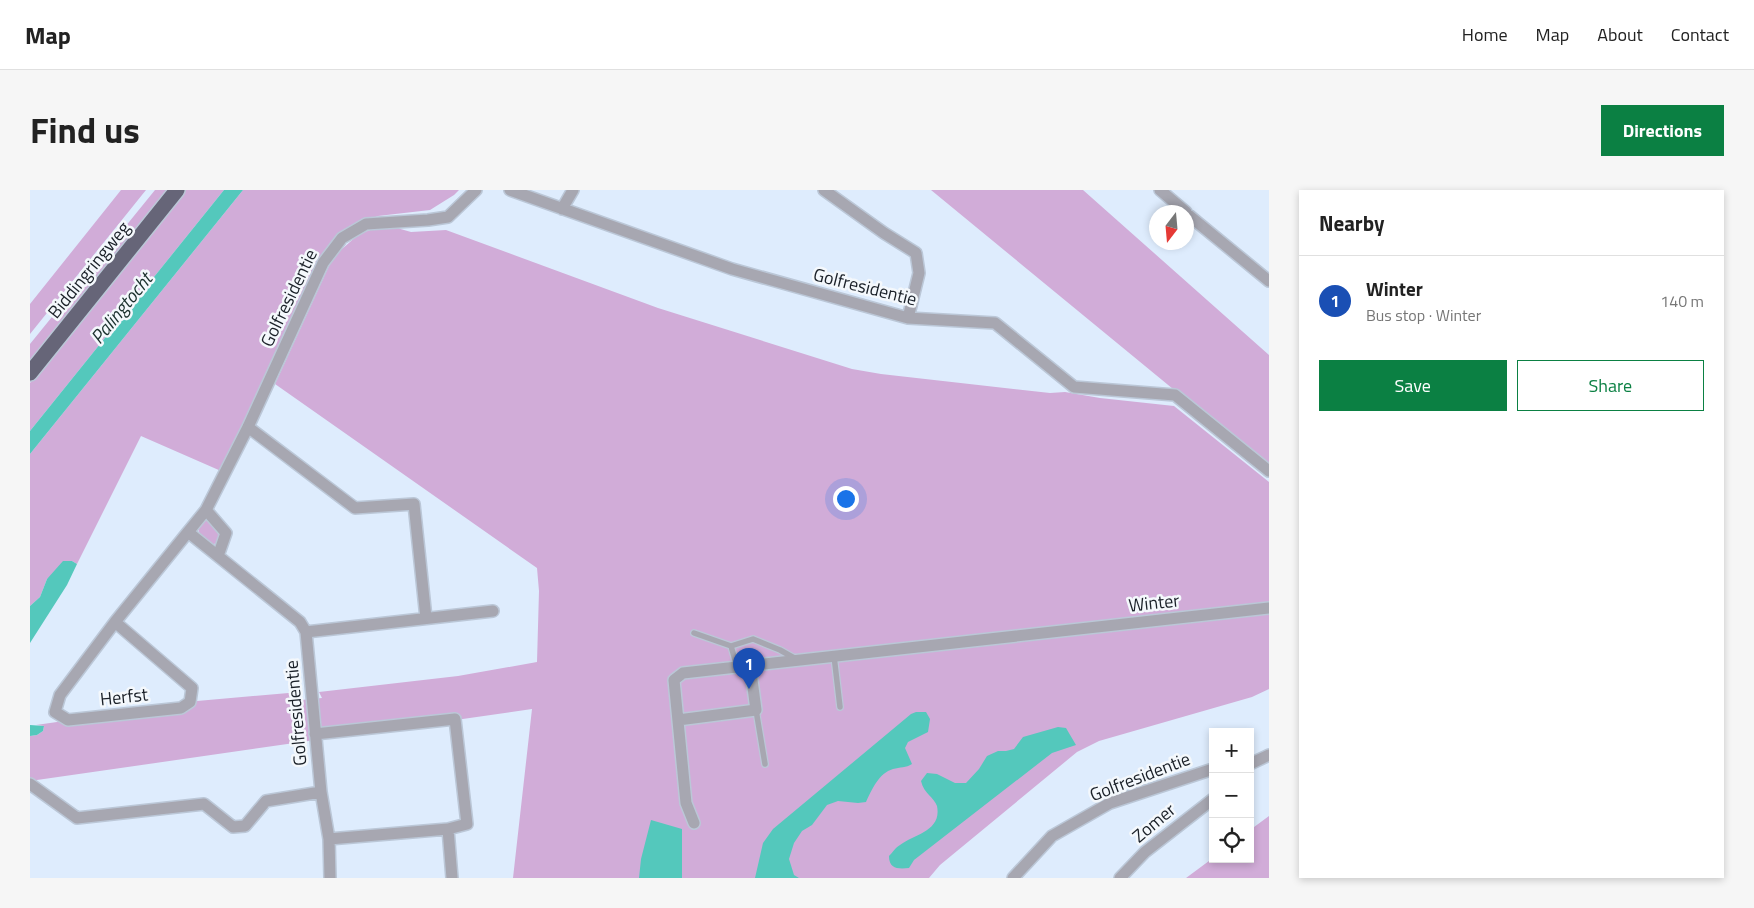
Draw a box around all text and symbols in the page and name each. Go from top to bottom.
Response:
text: Map [25,17,71,53]
text: Home [1462,21,1508,48]
text: Map [1536,21,1569,48]
text: About [1597,21,1643,48]
text: Contact [1671,21,1729,48]
text: Find us [30,103,140,157]
button: Directions [1601,105,1724,156]
north arrow [1149,205,1194,250]
text: Nearby [1319,207,1384,239]
street label: Biddingringweg [41,215,136,324]
street label: Golfresidentie [253,244,324,351]
street label: Golfresidentie [811,261,920,312]
water label: Palingtocht [83,264,160,350]
text: Winter [1366,274,1423,303]
text: 1 [1331,289,1339,313]
text: 140 m [1660,289,1704,313]
text: Bus stop · Winter [1366,303,1481,327]
button: Save [1319,360,1507,411]
button: Share [1517,360,1704,411]
your location [833,486,859,512]
street label: Winter [1127,586,1181,619]
pin: 1 [733,648,765,689]
street label: Golfresidentie [277,659,314,767]
street label: Herfst [99,680,150,712]
map controls [1209,728,1254,863]
button: + [1209,728,1254,773]
street label: Golfresidentie [1086,745,1194,808]
button: − [1209,773,1254,818]
street label: Zomer [1126,796,1181,849]
button: locate [1209,818,1254,863]

